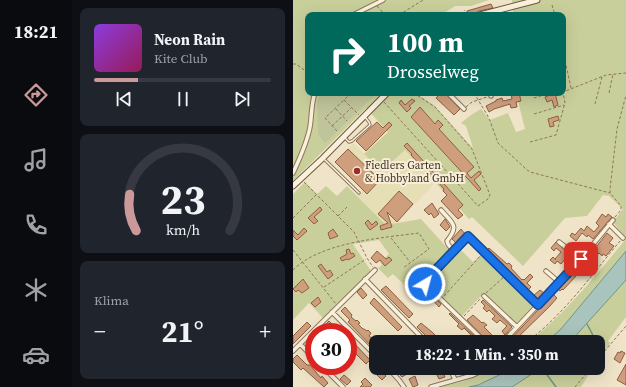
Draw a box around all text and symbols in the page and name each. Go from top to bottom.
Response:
text: 18:21 [14,19,58,44]
text: 100 m [387,23,464,61]
icon: right [321,28,373,80]
text: Neon Rain [154,29,225,50]
text: Kite Club [154,50,207,67]
text: Drosselweg [387,59,479,84]
icon: directions [22,81,50,109]
icon: previous [113,88,135,110]
icon: pause [172,88,194,110]
icon: next [231,88,253,110]
icon: music [22,146,50,174]
place label: Fiedlers Garten & Hobbyland GmbH [365,158,464,186]
marker: Fiedlers Garten & Hobbyland GmbH [352,166,362,176]
text: 23 [160,171,205,228]
icon: phone [22,211,50,239]
text: km/h [166,220,200,240]
pin [564,242,598,276]
icon: arrive [570,248,592,270]
position arrow [404,263,446,305]
icon: climate [22,276,50,304]
text: Klima [94,292,129,309]
text: 21° [161,311,204,352]
text: − [94,316,106,346]
text: + [259,316,271,346]
speed limit sign: 30 [305,323,357,375]
icon: car [22,341,50,369]
text: 18:22 · 1 Min. · 350 m [415,344,559,365]

